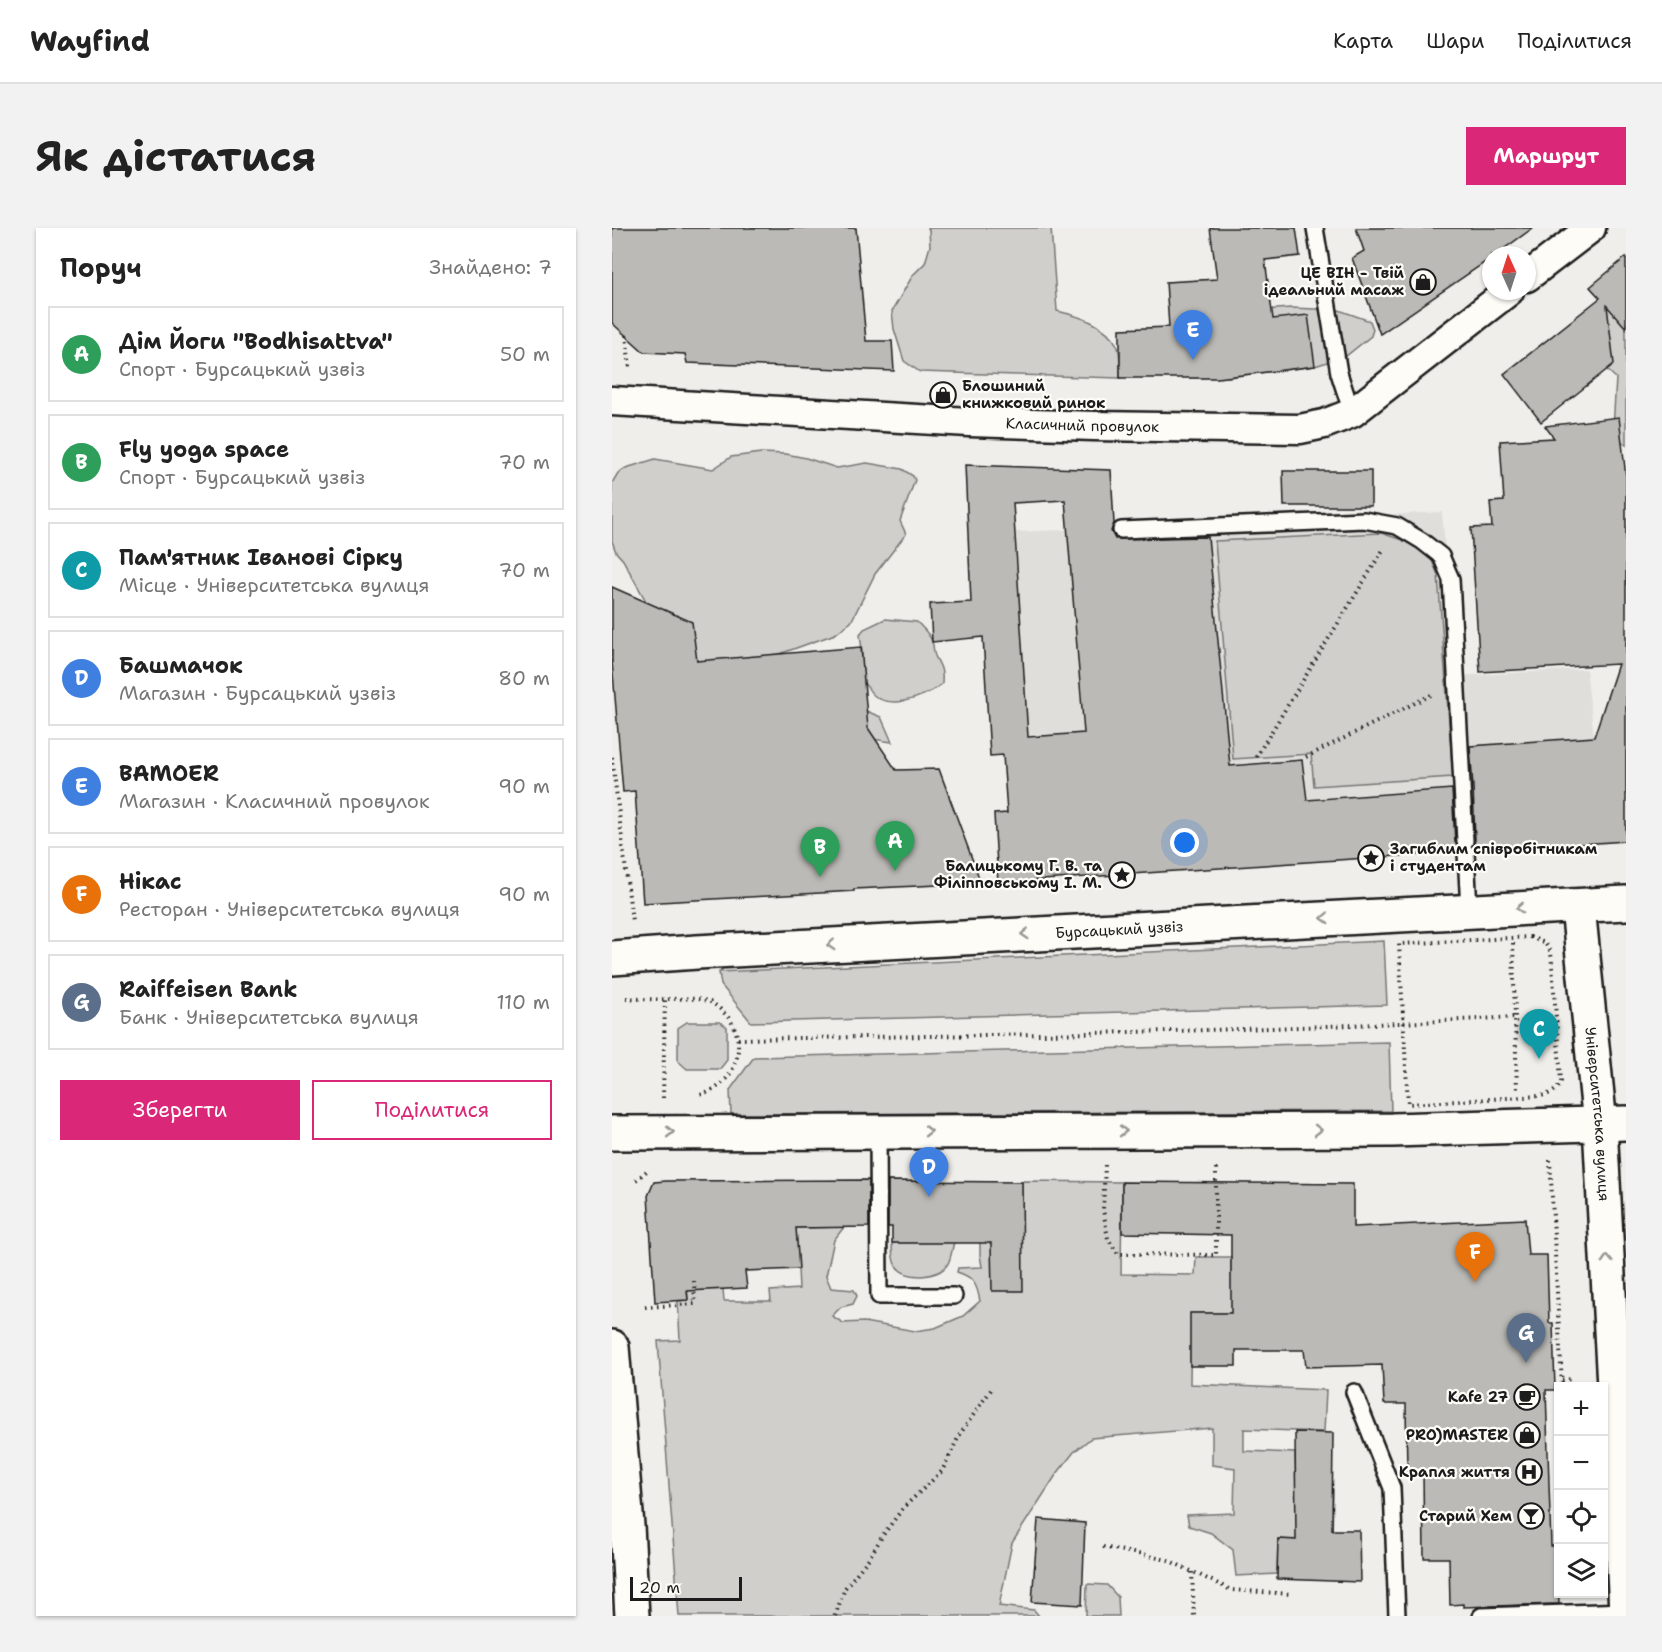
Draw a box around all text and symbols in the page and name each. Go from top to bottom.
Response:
text: Wayfind [30,22,150,60]
text: Карта [1333,27,1393,55]
text: Шари [1426,27,1484,55]
text: Поділитися [1517,27,1632,55]
button: Маршрут [1466,127,1626,185]
text: Як дістатися [36,128,316,184]
north arrow [1482,246,1536,300]
text: Поруч [60,250,142,285]
text: Знайдено: 7 [429,254,552,280]
place label: ЦЕ ВІН - Твій ідеальний масаж [1264,263,1405,300]
shop icon: ЦЕ ВІН - Твій ідеальний масаж [1408,267,1438,297]
pin: E [1174,310,1212,360]
text: Дім Йоги "Bodhisattva" [119,327,393,356]
text: A [74,341,89,367]
text: 50 m [500,341,550,367]
text: Спорт · Бурсацький узвіз [119,356,365,382]
place label: Блошиний книжковий ринок [962,376,1106,413]
shop icon: Блошиний книжковий ринок [928,380,958,410]
street label: Класичний провулок [1005,413,1159,437]
text: Fly yoga space [119,435,289,464]
text: B [75,449,88,475]
text: 70 m [498,449,550,475]
text: Спорт · Бурсацький узвіз [119,464,365,490]
text: Пам'ятник Іванові Сірку [119,543,403,572]
text: C [75,557,88,583]
text: 70 m [498,557,550,583]
text: Місце · Університетська вулиця [119,572,429,598]
text: Башмачок [119,651,243,680]
text: D [74,665,89,691]
text: 80 m [498,665,550,691]
text: Магазин · Бурсацький узвіз [119,680,396,706]
text: BAMOER [119,759,219,788]
text: E [75,773,88,799]
text: 90 m [498,773,550,799]
text: Магазин · Класичний провулок [119,788,430,814]
pin: A [876,822,914,871]
pin: B [800,828,840,877]
your location [1170,828,1199,857]
place label: Загиблим співробітникам і студентам [1390,839,1598,876]
place icon: Загиблим співробітникам і студентам [1356,843,1386,873]
place label: Балицькому Г. В. та Філіпповському І. М. [934,856,1103,893]
place icon: Балицькому Г. В. та Філіпповському І. М. [1107,860,1137,890]
text: Нікас [119,867,182,896]
text: F [76,881,87,907]
text: 90 m [498,881,550,907]
text: Ресторан · Університетська вулиця [119,896,460,922]
one-way arrow [1515,902,1524,914]
one-way arrow [1320,912,1329,925]
street label: Бурсацький узвіз [1055,916,1184,943]
one-way arrow [1021,928,1030,941]
one-way arrow [826,938,835,951]
text: Raiffeisen Bank [119,975,298,1004]
text: G [73,989,90,1015]
text: 110 m [496,989,550,1015]
text: Банк · Університетська вулиця [119,1004,419,1030]
pin: C [1520,1010,1558,1059]
street label: Університетська вулиця [1580,1026,1614,1202]
button: Зберегти [60,1080,300,1140]
button: Поділитися [312,1080,552,1140]
one-way arrow [1314,1124,1323,1136]
one-way arrow [924,1125,933,1137]
one-way arrow [1119,1125,1128,1137]
one-way arrow [666,1126,675,1138]
pin: D [910,1148,948,1197]
pin: F [1456,1232,1494,1282]
one-way arrow [1601,1255,1614,1264]
pin: G [1506,1314,1546,1363]
cafe icon: Kafe 27 [1512,1382,1542,1412]
map controls [1554,1382,1608,1598]
button: + [1554,1382,1608,1436]
place label: Kafe 27 [1448,1387,1508,1407]
shop icon: PRO)MASTER [1512,1420,1542,1450]
place label: PRO)MASTER [1406,1425,1508,1445]
button: − [1554,1436,1608,1490]
hospital icon: Крапля життя [1514,1457,1544,1487]
place label: Крапля життя [1399,1462,1510,1482]
button: locate [1554,1490,1608,1544]
bar icon: Старий Хем [1516,1501,1546,1531]
place label: Старий Хем [1419,1506,1513,1526]
button: layers [1554,1544,1608,1598]
scale bar [630,1574,742,1602]
text: 20 m [639,1577,680,1598]

